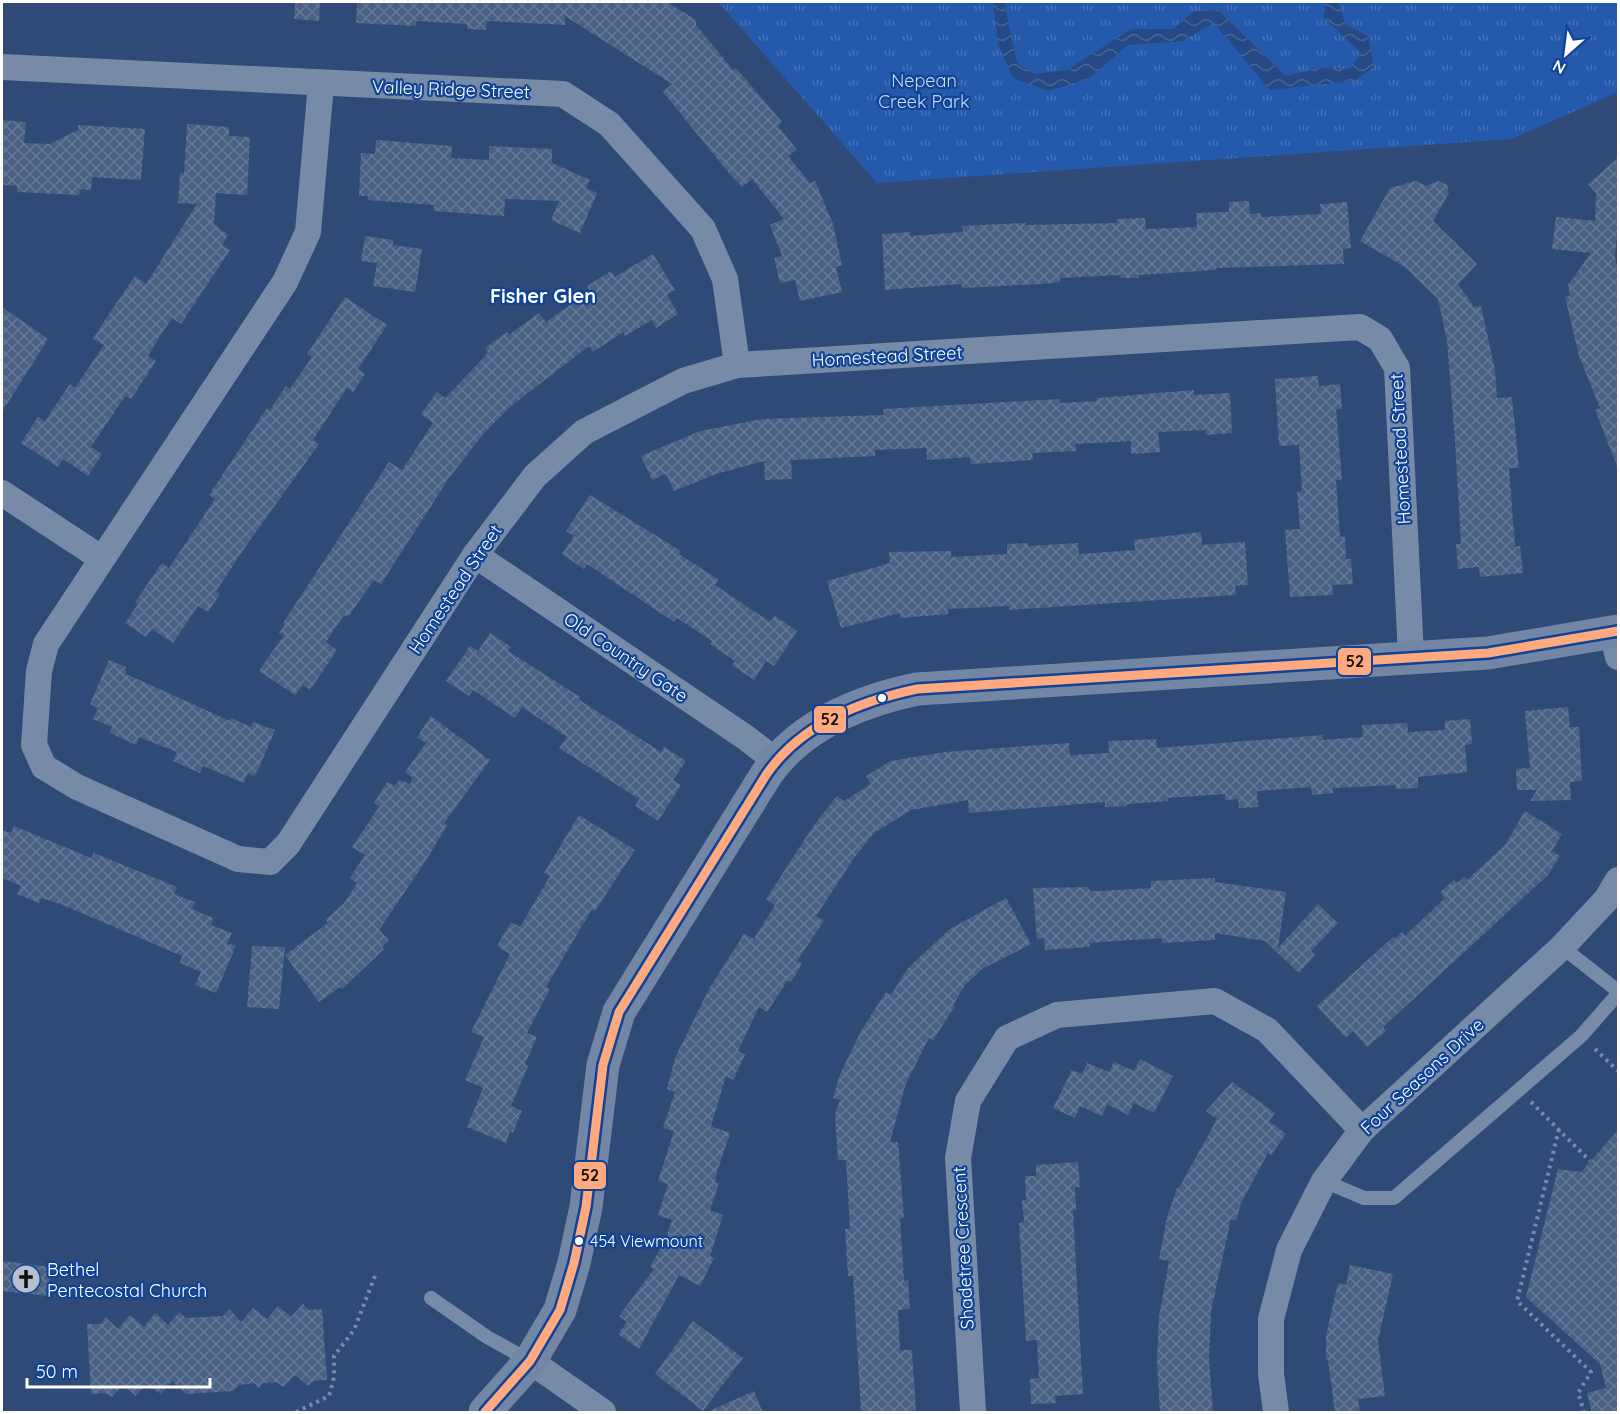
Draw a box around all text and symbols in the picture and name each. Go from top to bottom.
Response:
north arrow [1536,24,1596,84]
text: N [1549,56,1569,79]
park label: Nepean Creek Park [878,69,970,113]
street label: Valley Ridge Street [372,75,530,103]
district label: Fisher Glen [490,283,596,308]
street label: Homestead Street [811,341,963,371]
street label: Homestead Street [1385,373,1415,525]
street label: Homestead Street [403,520,507,658]
street label: Old Country Gate [560,607,692,707]
line badge: 52 [1337,647,1372,676]
text: 52 [1346,651,1364,671]
unlabelled marker [876,692,888,704]
line badge: 52 [813,705,847,734]
text: 52 [821,709,839,729]
street label: Four Seasons Drive [1355,1013,1489,1139]
line badge: 52 [573,1161,607,1190]
text: 52 [581,1165,599,1185]
street label: Shadetree Crescent [947,1166,979,1330]
place label: 454 Viewmount [590,1231,703,1251]
marker: 454 Viewmount [573,1235,585,1247]
place label: Bethel Pentecostal Church [47,1258,207,1302]
church icon: Bethel Pentecostal Church [10,1263,42,1295]
scale bar [27,1351,210,1389]
text: 50 m [36,1360,78,1383]

